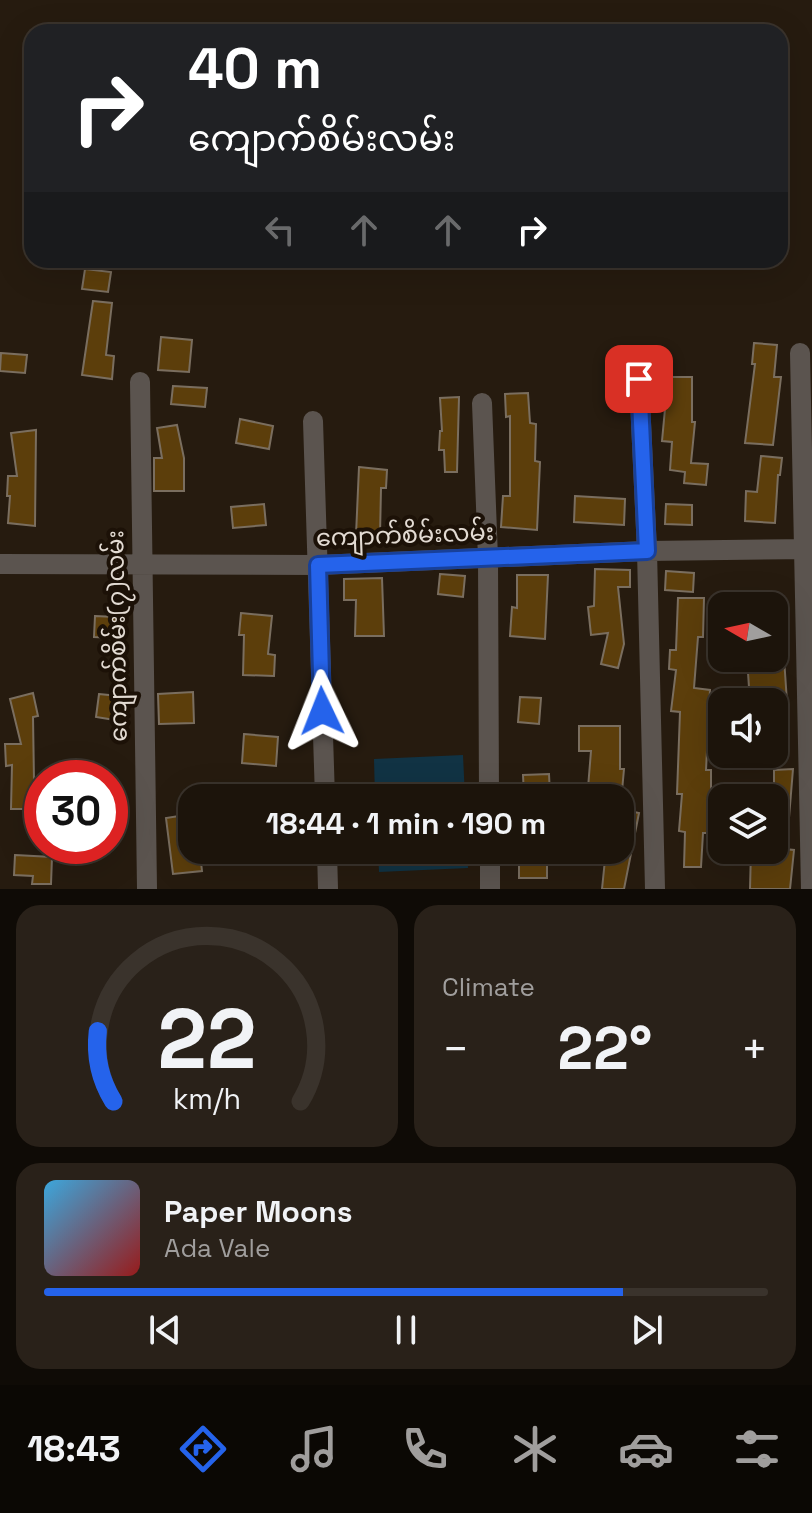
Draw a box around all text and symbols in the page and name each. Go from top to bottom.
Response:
text: 40 m [188,33,322,104]
icon: right [56,56,160,160]
text: ကျောက်စိမ်းလမ်း [188,116,455,162]
icon: left [258,208,302,252]
icon: ahead [342,208,386,252]
icon: ahead [426,208,470,252]
icon: right [510,208,554,252]
pin [605,345,673,413]
icon: arrive [617,357,661,401]
street label: ကျောက်စိမ်းလမ်း [315,516,495,557]
street label: ကျောက်စိမ်း(၇)လမ်း [99,530,138,742]
north arrow [708,592,788,672]
map controls [708,592,788,864]
position arrow [280,669,364,753]
button: sound [708,688,788,768]
speed limit sign: 30 [24,760,128,864]
button: layers [708,784,788,864]
text: 18:44 · 1 min · 190 m [266,804,546,843]
text: Climate [442,970,535,1004]
text: 22 [158,986,256,1092]
text: 22° [558,1010,652,1087]
text: − [442,1021,469,1077]
text: + [741,1021,768,1077]
text: km/h [173,1081,241,1117]
text: Paper Moons [164,1192,353,1231]
text: Ada Vale [164,1231,270,1265]
icon: previous [143,1308,187,1352]
icon: pause [384,1308,428,1352]
icon: next [625,1308,669,1352]
icon: directions [175,1421,231,1477]
icon: music [286,1421,342,1477]
icon: phone [397,1421,453,1477]
icon: climate [507,1421,563,1477]
icon: car [618,1421,674,1477]
icon: filters [729,1421,785,1477]
text: 18:43 [27,1426,121,1472]

